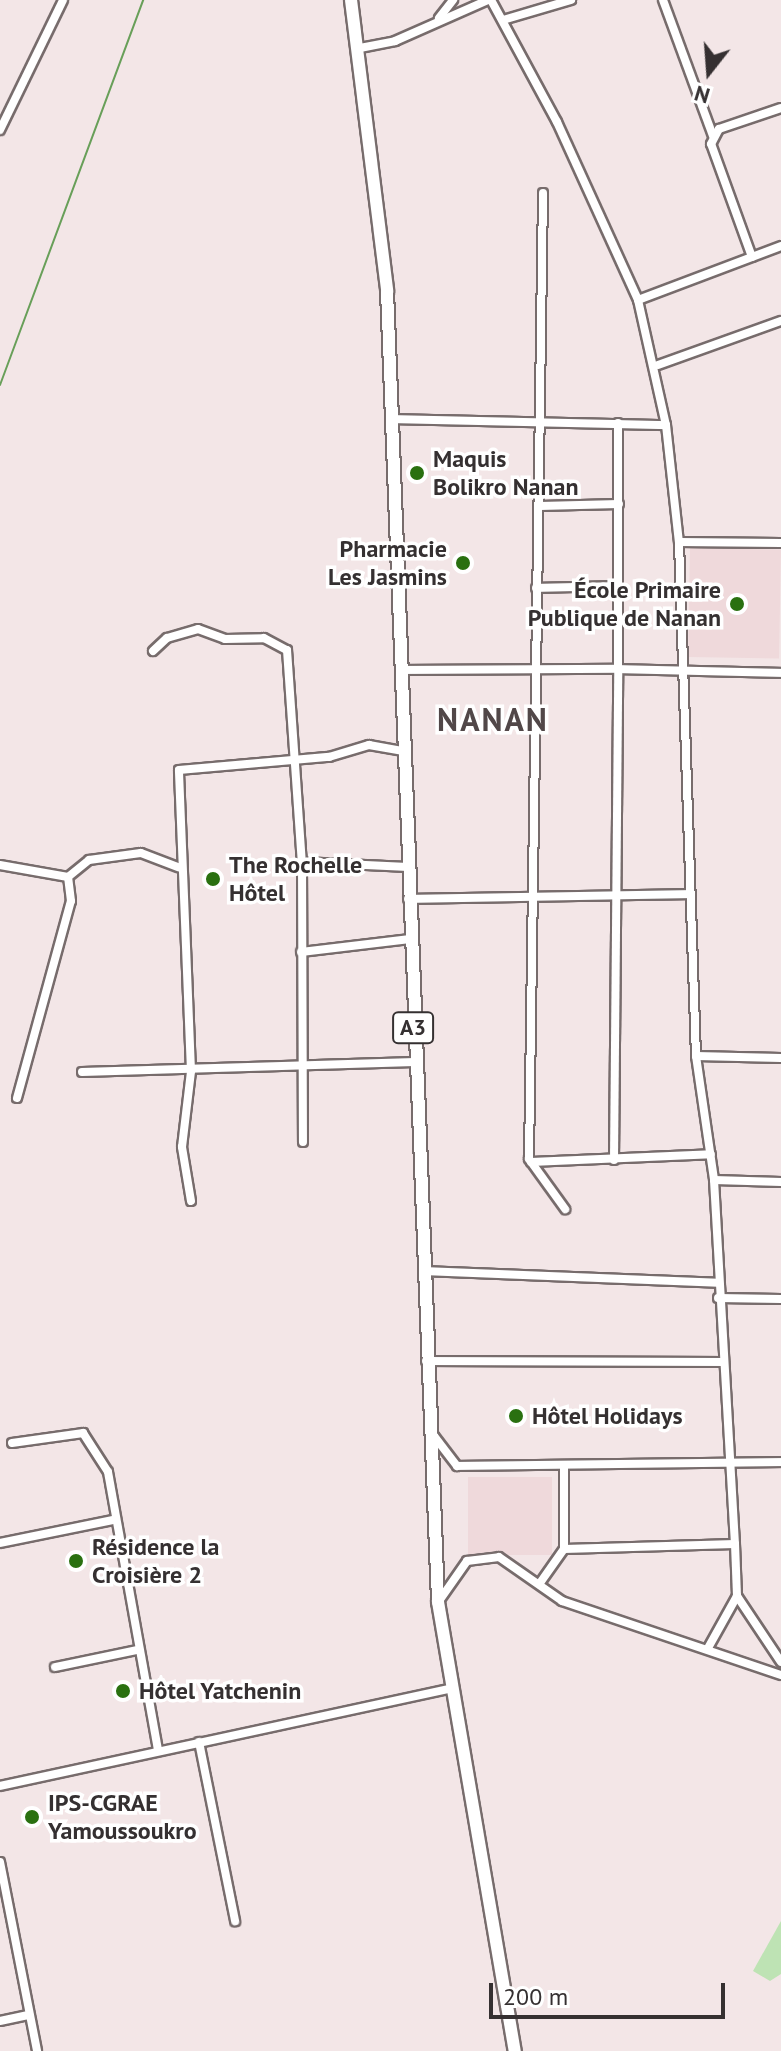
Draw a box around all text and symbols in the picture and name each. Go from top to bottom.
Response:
north arrow [669,32,749,112]
text: N [691,79,713,110]
place label: Maquis Bolikro Nanan [433,445,578,501]
marker: Maquis Bolikro Nanan [408,464,426,482]
place label: Pharmacie Les Jasmins [328,535,447,591]
marker: Pharmacie Les Jasmins [454,554,472,572]
place label: École Primaire Publique de Nanan [528,576,721,632]
marker: École Primaire Publique de Nanan [728,595,746,613]
district label: NANAN [437,700,549,738]
place label: The Rochelle Hôtel [229,851,362,907]
marker: The Rochelle Hôtel [204,870,222,888]
road number: A3 [391,1010,435,1046]
place label: Hôtel Holidays [532,1402,683,1430]
marker: Hôtel Holidays [507,1407,525,1425]
place label: Résidence la Croisière 2 [92,1533,219,1589]
marker: Résidence la Croisière 2 [67,1552,85,1570]
place label: Hôtel Yatchenin [139,1677,302,1705]
marker: Hôtel Yatchenin [114,1682,132,1700]
place label: IPS-CGRAE Yamoussoukro [48,1789,197,1845]
marker: IPS-CGRAE Yamoussoukro [23,1808,41,1826]
scale bar [493,1967,729,2017]
text: 200 m [503,1981,568,2012]

